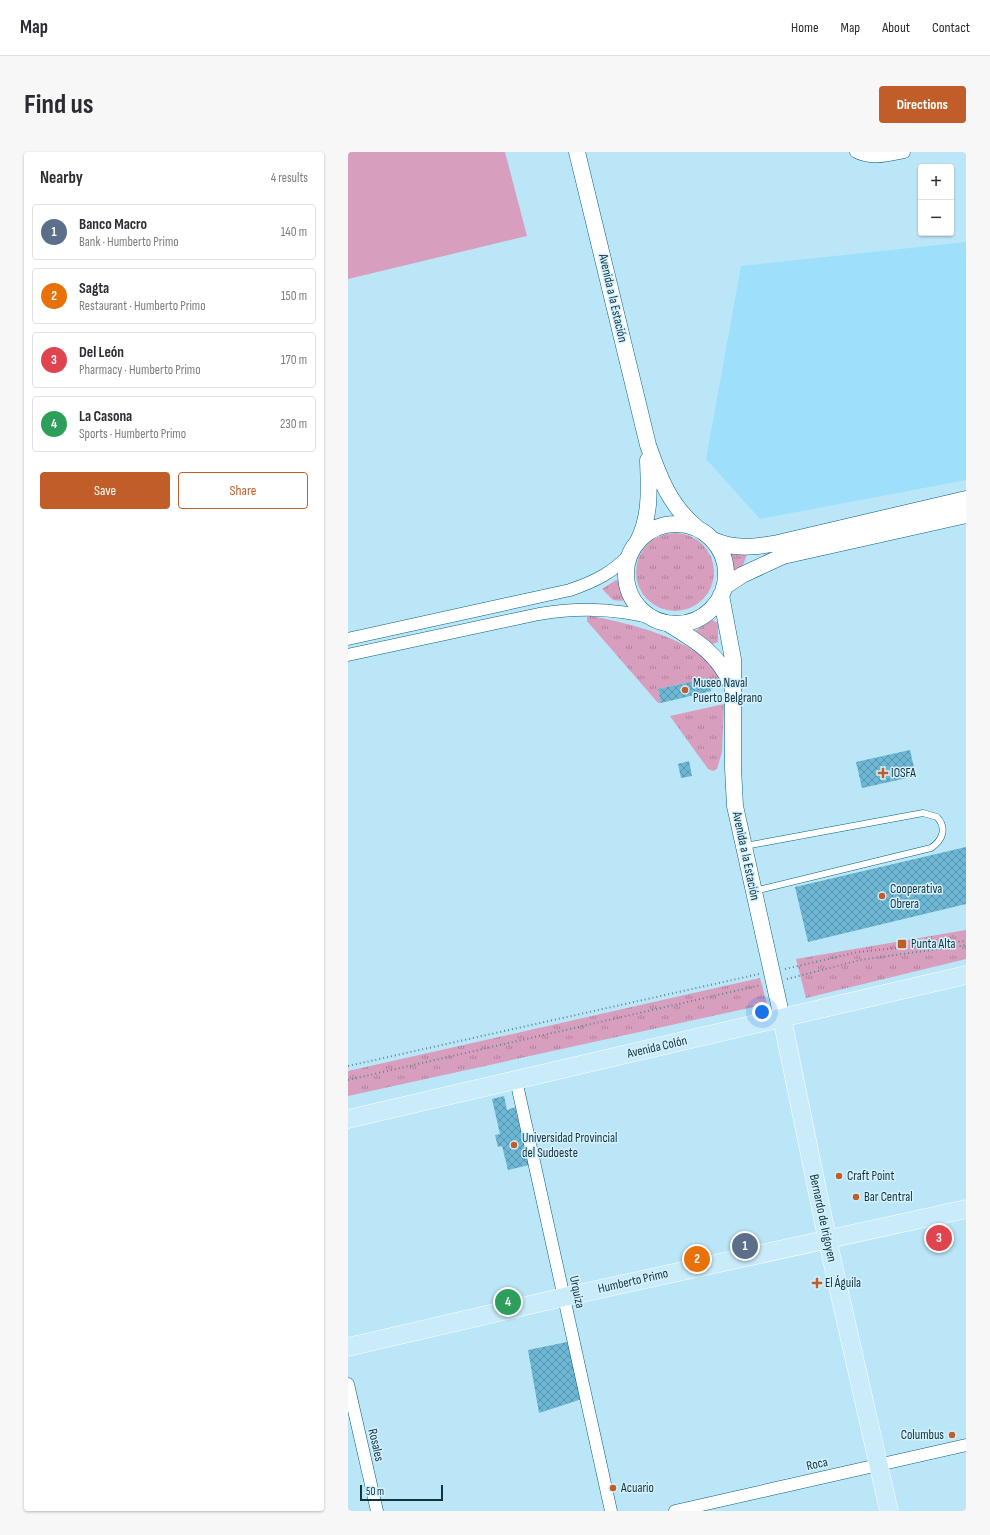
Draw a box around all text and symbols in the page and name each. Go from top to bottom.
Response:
text: Map [20,16,48,39]
text: Home [791,19,819,36]
text: Map [841,19,860,36]
text: About [882,19,910,36]
text: Contact [932,19,970,36]
button: Directions [879,86,966,123]
text: Find us [24,88,93,121]
map controls [918,164,954,236]
button: + [918,164,954,200]
text: Nearby [40,168,83,188]
text: 4 results [271,170,308,186]
button: − [918,200,954,236]
text: Banco Macro [79,215,147,234]
text: 1 [51,224,57,240]
text: 140 m [281,224,307,240]
text: Bank · Humberto Primo [79,234,179,250]
street label: Avenida a la Estación [595,251,631,344]
text: Sagta [79,279,109,298]
text: 2 [51,288,57,304]
text: 150 m [281,288,307,304]
text: Restaurant · Humberto Primo [79,298,206,314]
text: Del León [79,343,124,362]
text: 3 [51,352,57,368]
text: 170 m [281,352,307,368]
text: Pharmacy · Humberto Primo [79,362,201,378]
text: La Casona [79,407,132,426]
text: 4 [51,416,57,432]
text: 230 m [280,416,307,432]
text: Sports · Humberto Primo [79,426,186,442]
button: Save [40,472,170,509]
button: Share [178,472,308,509]
place label: Museo Naval Puerto Belgrano [693,675,762,706]
marker: Museo Naval Puerto Belgrano [680,685,690,695]
place label: IOSFA [891,765,916,781]
marker: IOSFA [878,768,888,778]
street label: Avenida a la Estación [729,809,763,902]
place label: Cooperativa Obrera [890,881,942,912]
marker: Cooperativa Obrera [877,891,887,901]
place label: Punta Alta [911,936,956,952]
marker: Punta Alta [896,938,908,950]
your location [752,1002,772,1022]
street label: Avenida Colón [625,1032,689,1062]
place label: Universidad Provincial del Sudoeste [522,1130,617,1161]
marker: Universidad Provincial del Sudoeste [509,1140,519,1150]
place label: Craft Point [847,1168,895,1184]
marker: Craft Point [834,1171,844,1181]
street label: Bernardo de Irigoyen [806,1173,840,1263]
place label: Bar Central [864,1189,913,1205]
marker: Bar Central [851,1192,861,1202]
pin: 3 [926,1223,952,1253]
pin: 1 [732,1231,758,1261]
pin: 2 [684,1244,710,1274]
street label: Humberto Primo [596,1265,670,1297]
street label: Urquiza [566,1274,588,1310]
place label: El Águila [825,1275,861,1291]
marker: El Águila [812,1278,822,1288]
pin: 4 [495,1287,521,1317]
street label: Rosales [364,1427,388,1463]
place label: Columbus [901,1427,944,1443]
marker: Columbus [947,1430,957,1440]
street label: Roca [805,1454,829,1474]
place label: Acuario [620,1480,654,1496]
scale bar [360,1483,443,1502]
marker: Acuario [608,1483,618,1493]
text: 50 m [366,1485,384,1498]

